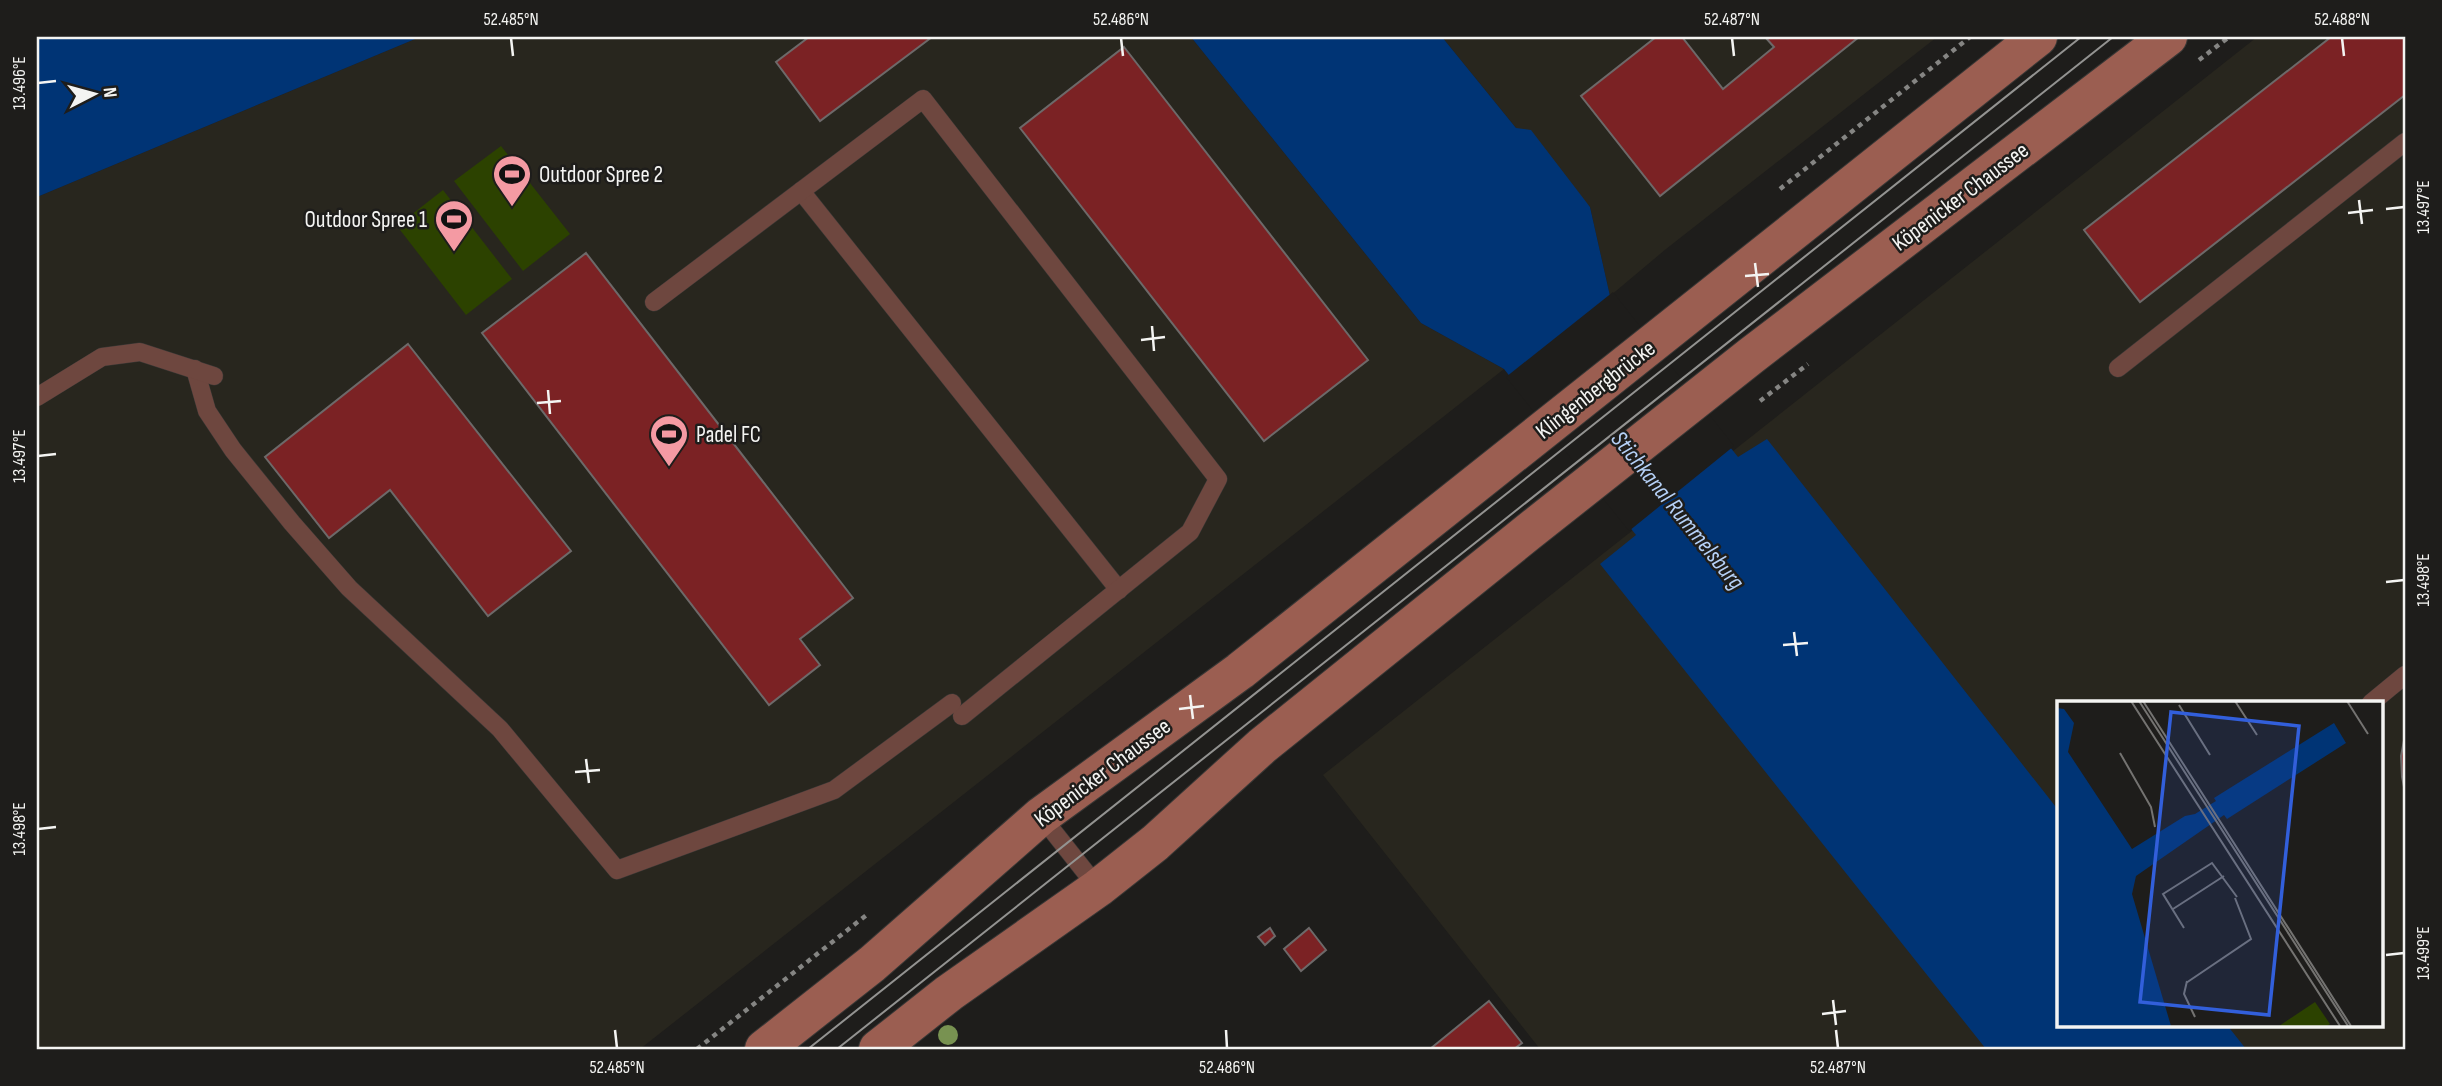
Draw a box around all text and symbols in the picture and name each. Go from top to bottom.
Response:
text: 52.485°N [483,9,539,30]
text: 52.486°N [1093,9,1149,30]
text: 52.487°N [1704,9,1760,30]
text: 52.488°N [2314,9,2370,30]
text: 13.496°E [9,56,30,110]
north arrow [60,60,130,130]
text: N [97,86,121,99]
street label: Köpenicker Chaussee [1887,136,2034,257]
sports icon: Outdoor Spree 2 [491,153,533,208]
place label: Outdoor Spree 2 [539,161,663,189]
text: 13.497°E [2413,180,2434,234]
sports icon: Outdoor Spree 1 [433,198,475,253]
place label: Outdoor Spree 1 [304,206,427,234]
street label: Klingenbergbrücke [1530,334,1661,445]
sports icon: Padel FC [648,413,690,468]
place label: Padel FC [696,421,761,449]
water label: Stichkanal Rummelsburg [1605,425,1751,596]
text: 13.497°E [9,429,30,483]
text: 13.498°E [2413,553,2434,607]
inset map [2057,701,2382,1026]
street label: Köpenicker Chaussee [1029,712,1176,833]
text: 13.498°E [9,802,30,856]
text: 13.499°E [2413,926,2434,980]
text: 52.485°N [589,1057,645,1078]
text: 52.486°N [1199,1057,1255,1078]
text: 52.487°N [1810,1057,1866,1078]

